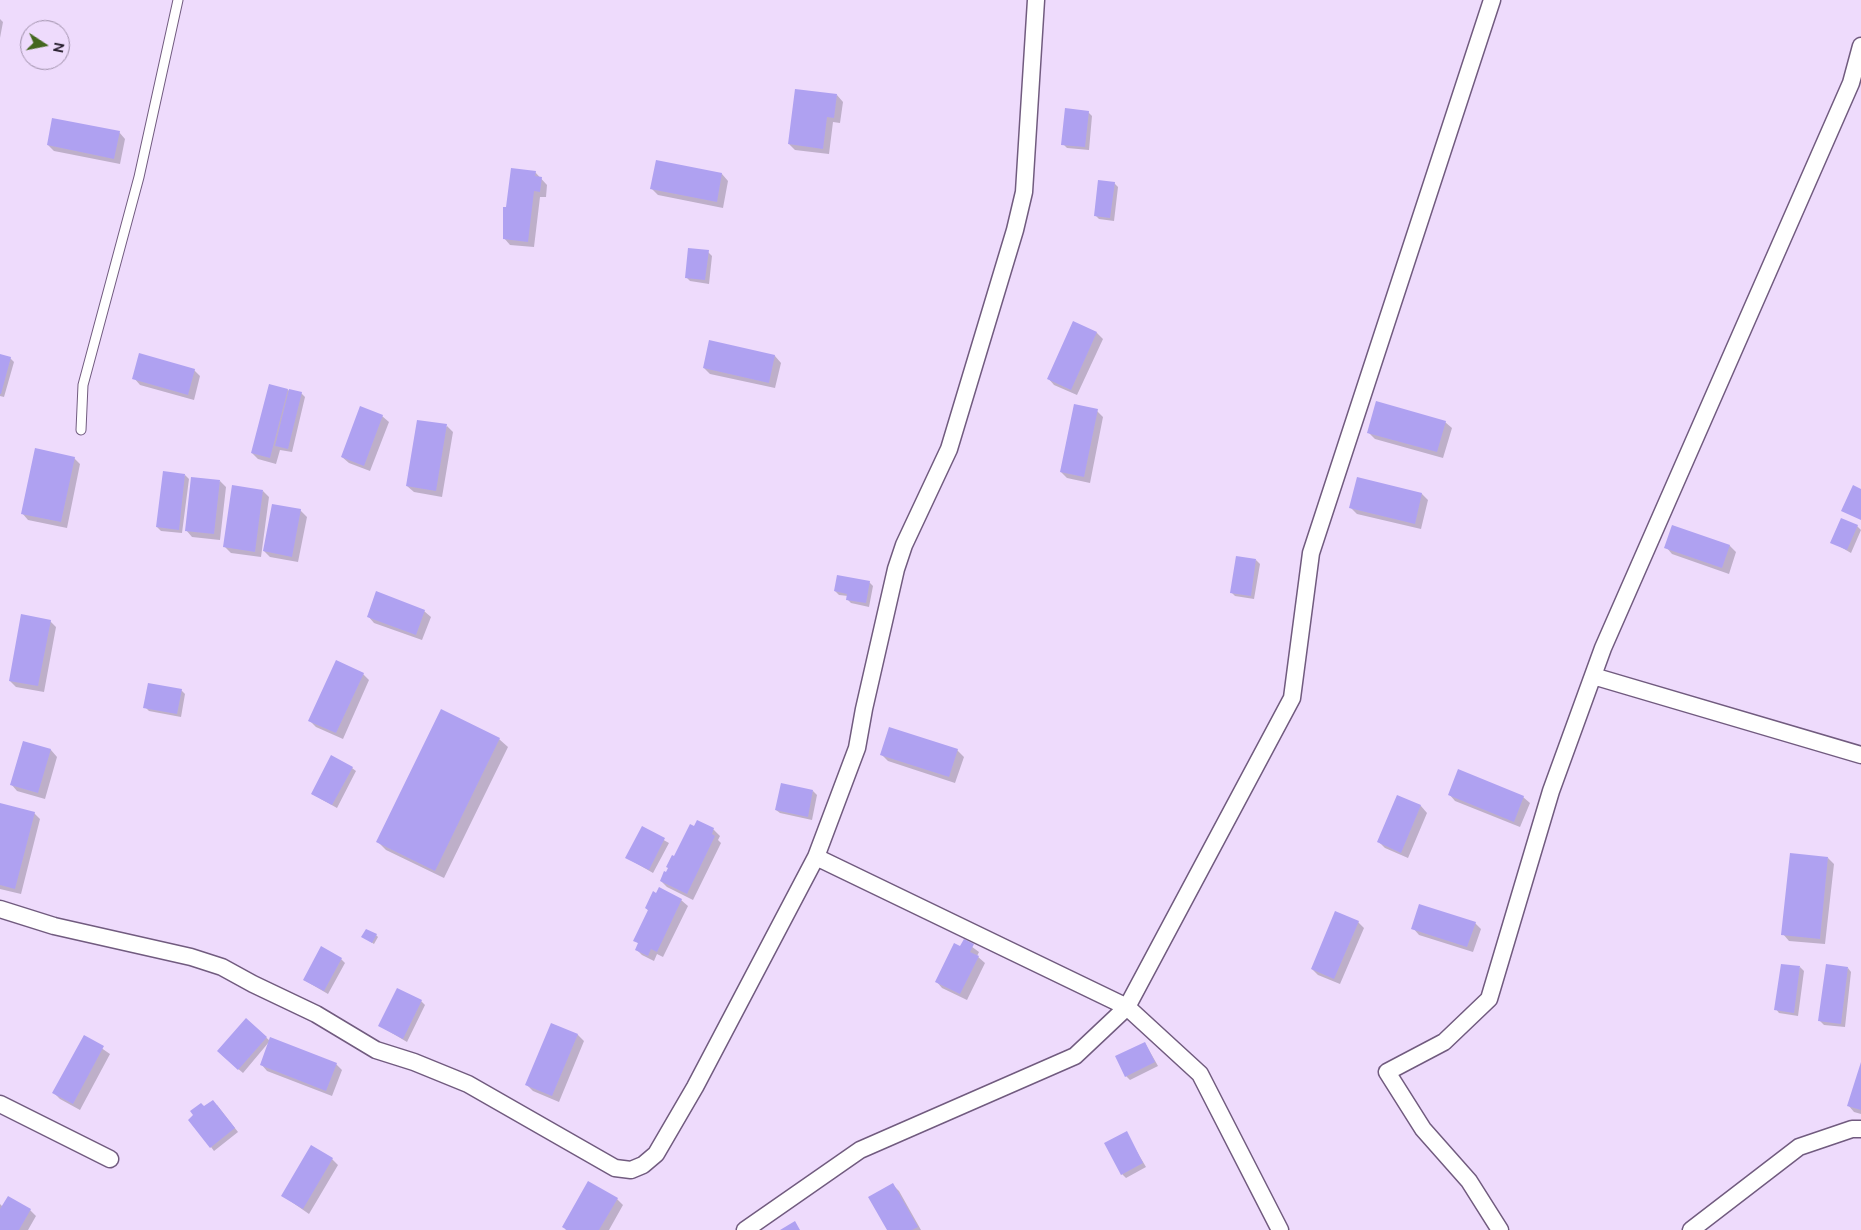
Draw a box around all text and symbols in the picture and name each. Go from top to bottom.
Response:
north arrow [20,20,70,70]
text: N [50,41,68,54]

